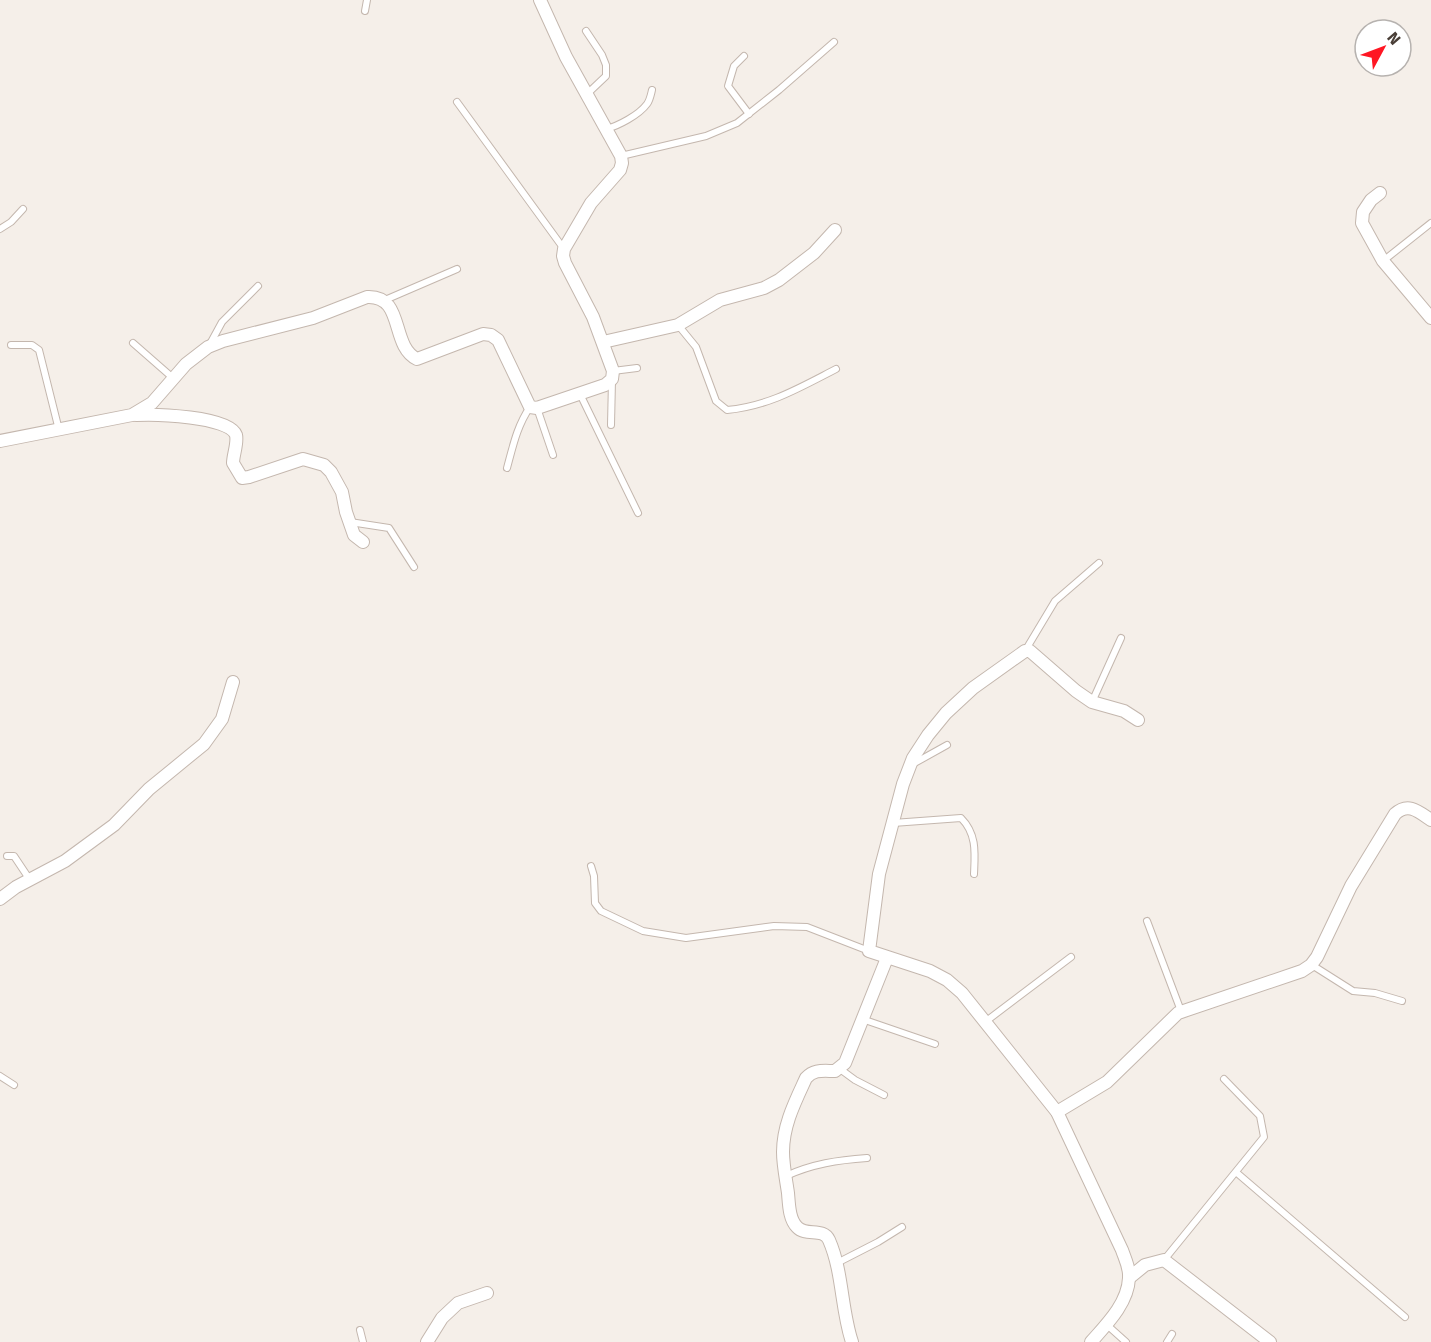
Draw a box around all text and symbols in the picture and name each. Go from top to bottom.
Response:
north arrow [1353,18,1413,78]
text: N [1383,28,1405,49]

